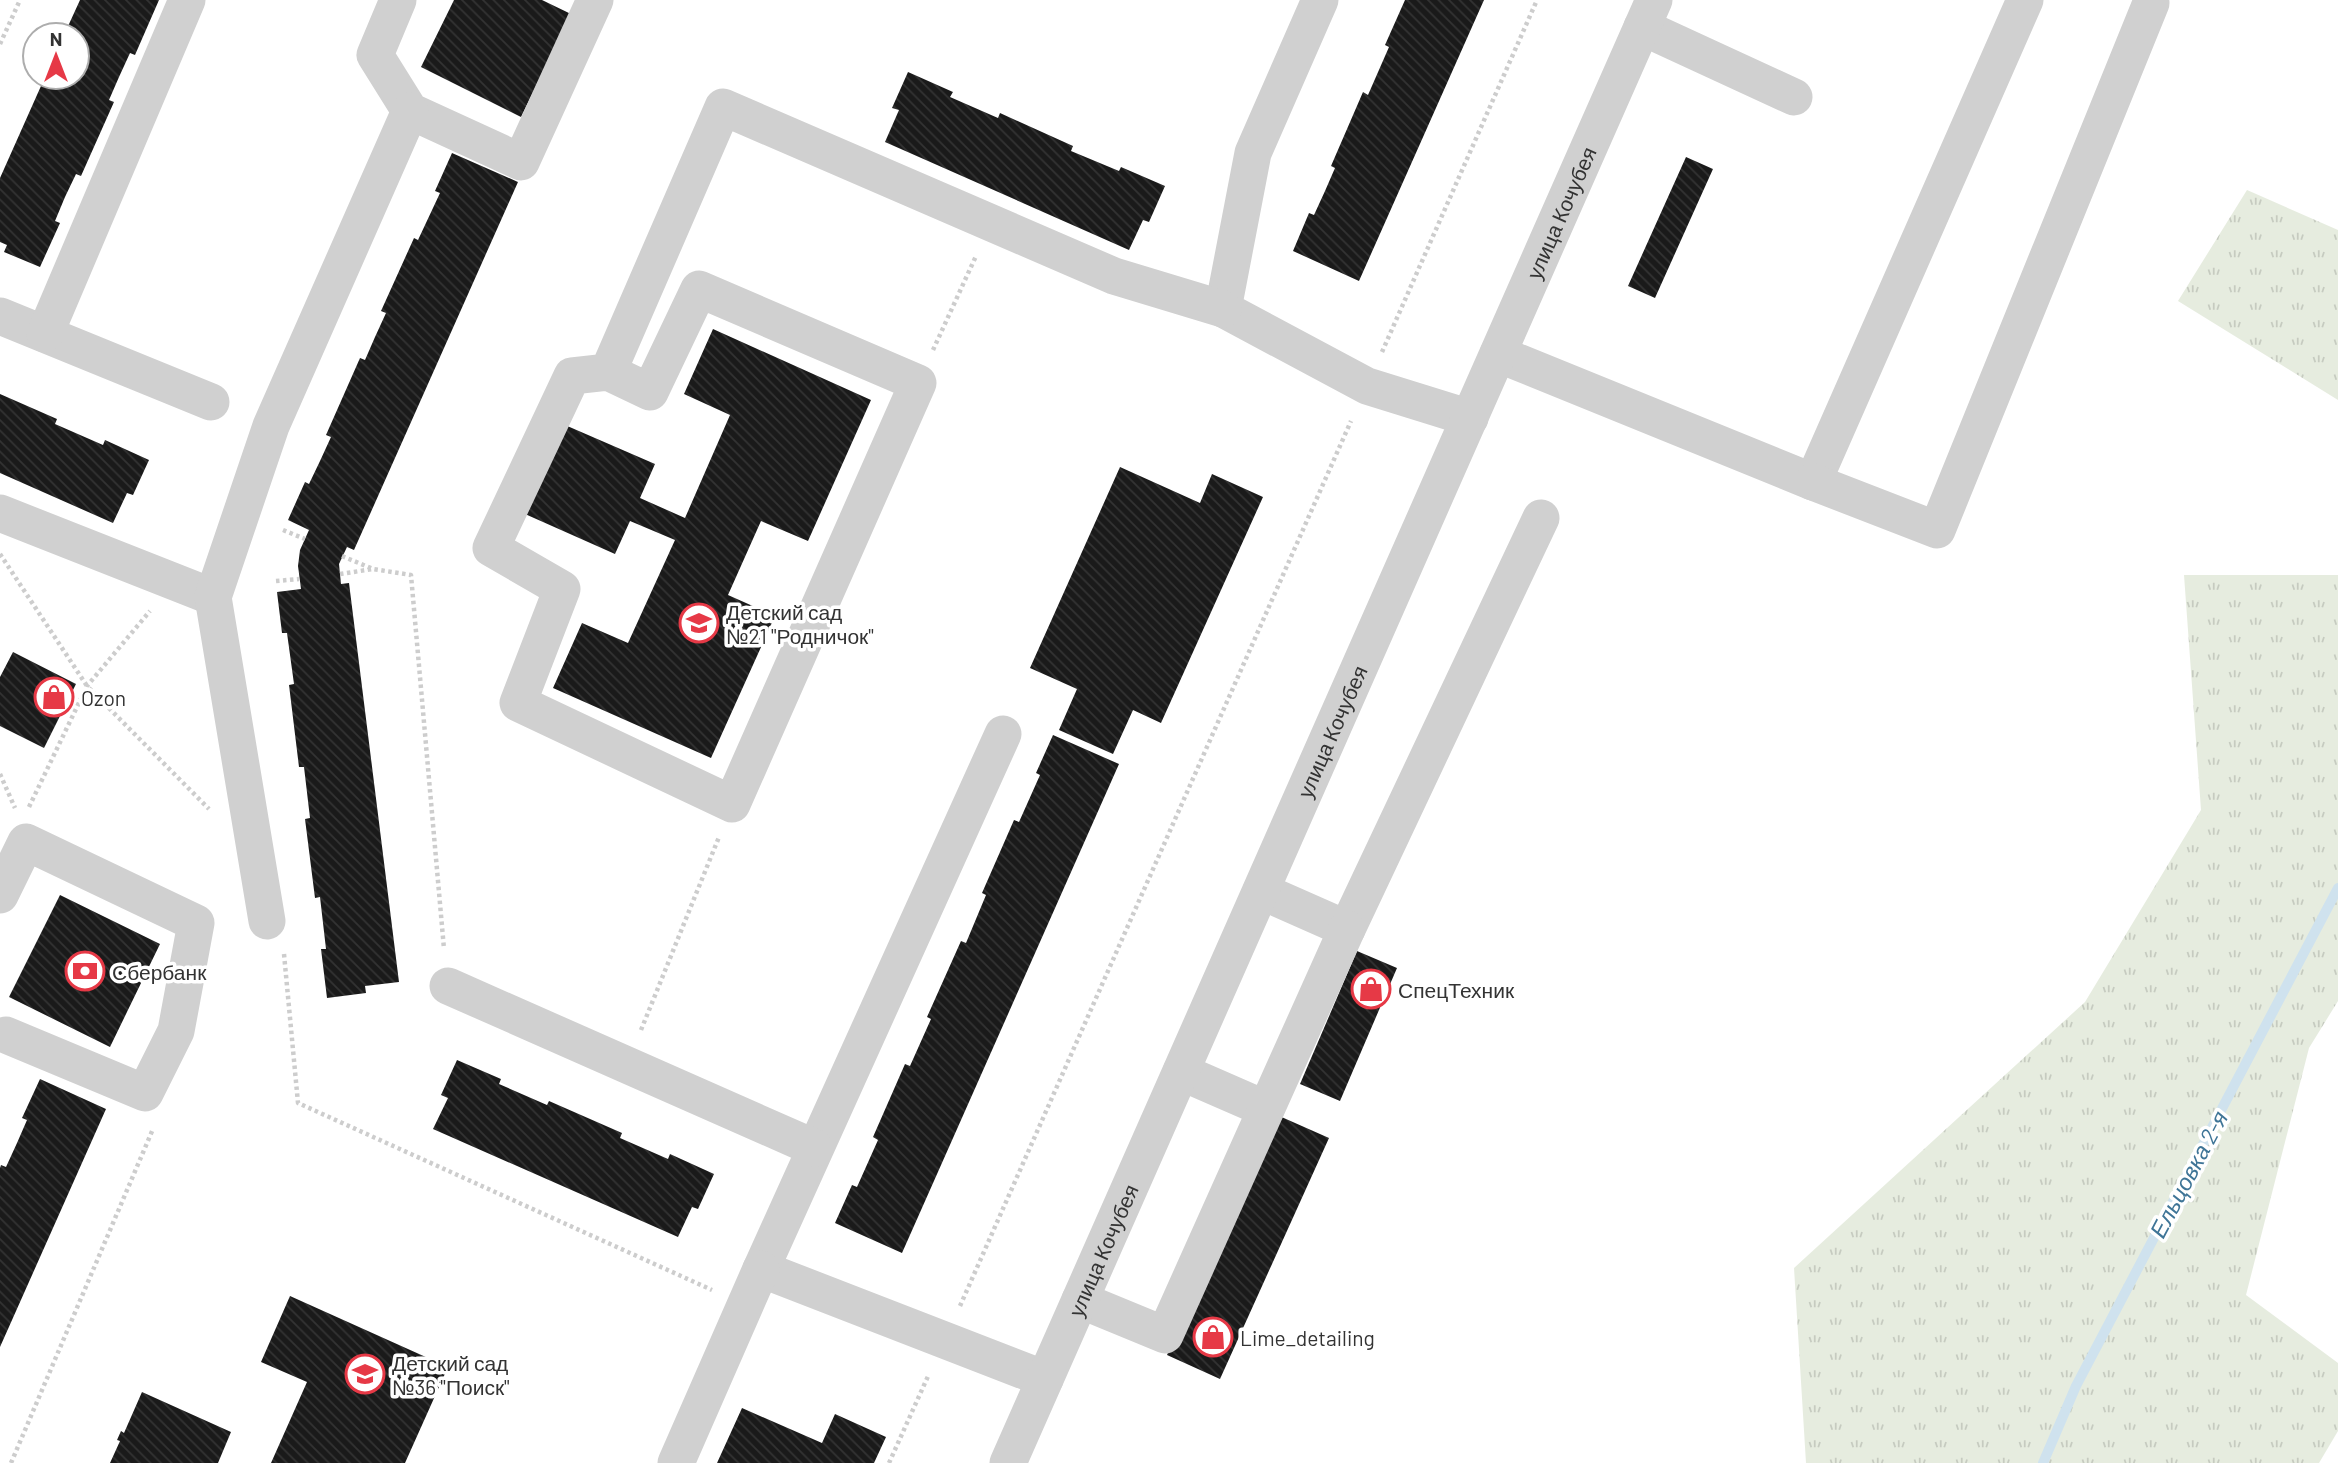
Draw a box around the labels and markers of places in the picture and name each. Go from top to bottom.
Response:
place label: Детский сад №21 "Родничок" [726,599,874,648]
school or university icon: Детский сад №21 "Родничок" [678,602,720,644]
shop icon: Ozon [33,676,75,718]
place label: Ozon [81,685,126,710]
bank icon: Сбербанк [64,950,106,992]
place label: Сбербанк [112,959,207,984]
shop icon: СпецТехник [1350,968,1392,1010]
place label: СпецТехник [1398,977,1515,1002]
shop icon: Lime_detailing [1192,1316,1234,1358]
place label: Lime_detailing [1240,1325,1375,1350]
place label: Детский сад №36 "Поиск" [392,1350,510,1399]
school or university icon: Детский сад №36 "Поиск" [344,1353,386,1395]

